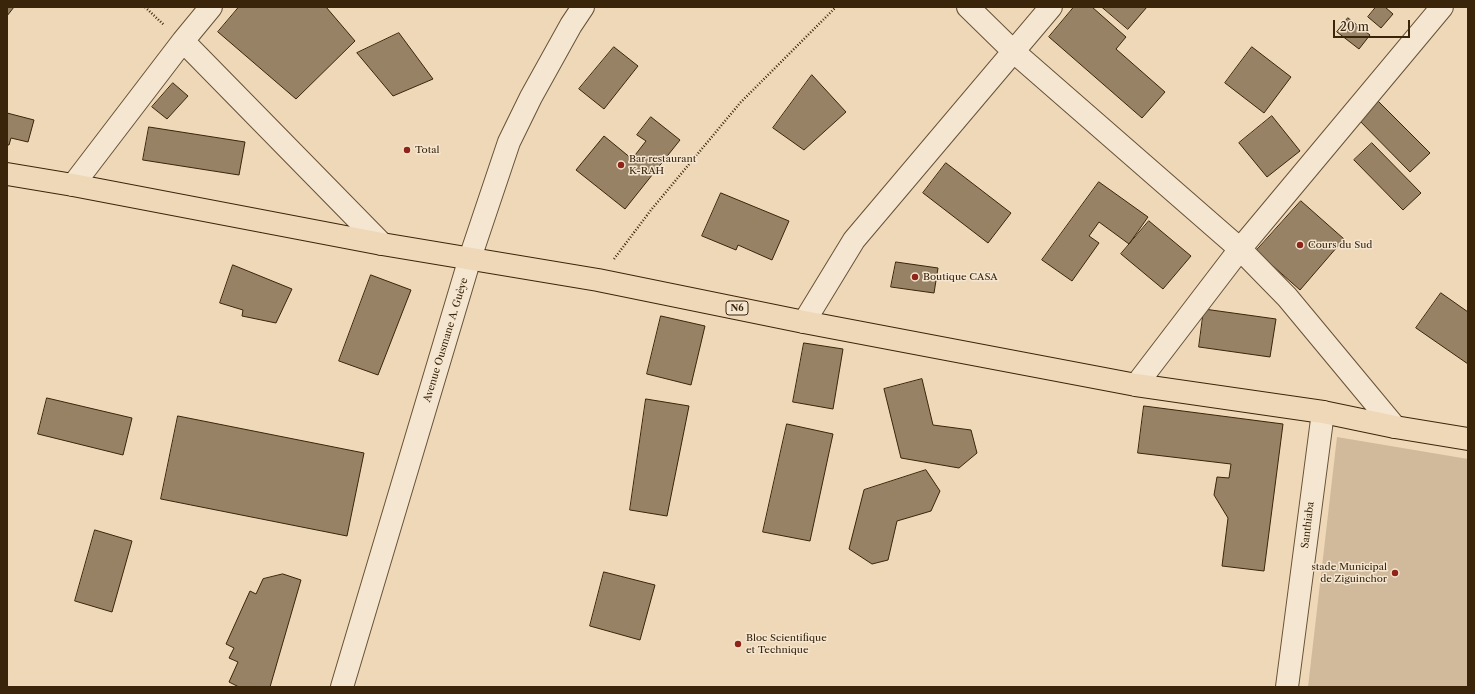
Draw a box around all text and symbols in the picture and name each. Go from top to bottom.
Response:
scale bar [1335,12,1412,38]
text: 20 m [1340,19,1369,34]
place label: Total [415,144,439,156]
marker: Total [402,145,412,155]
place label: Bar restaurant K-RAH [629,153,696,176]
marker: Bar restaurant K-RAH [616,160,626,170]
place label: Cours du Sud [1308,239,1372,251]
marker: Cours du Sud [1295,240,1305,250]
place label: Boutique CASA [923,271,998,283]
marker: Boutique CASA [910,272,920,282]
street label: Avenue Ousmane A. Guèye [421,276,471,404]
road number: N6 [726,301,748,315]
street label: Santhiaba [1299,501,1317,549]
place label: stade Municipal de Ziguinchor [1311,561,1387,584]
marker: stade Municipal de Ziguinchor [1390,568,1400,578]
place label: Bloc Scientifique et Technique [746,632,827,656]
marker: Bloc Scientifique et Technique [733,639,743,649]

